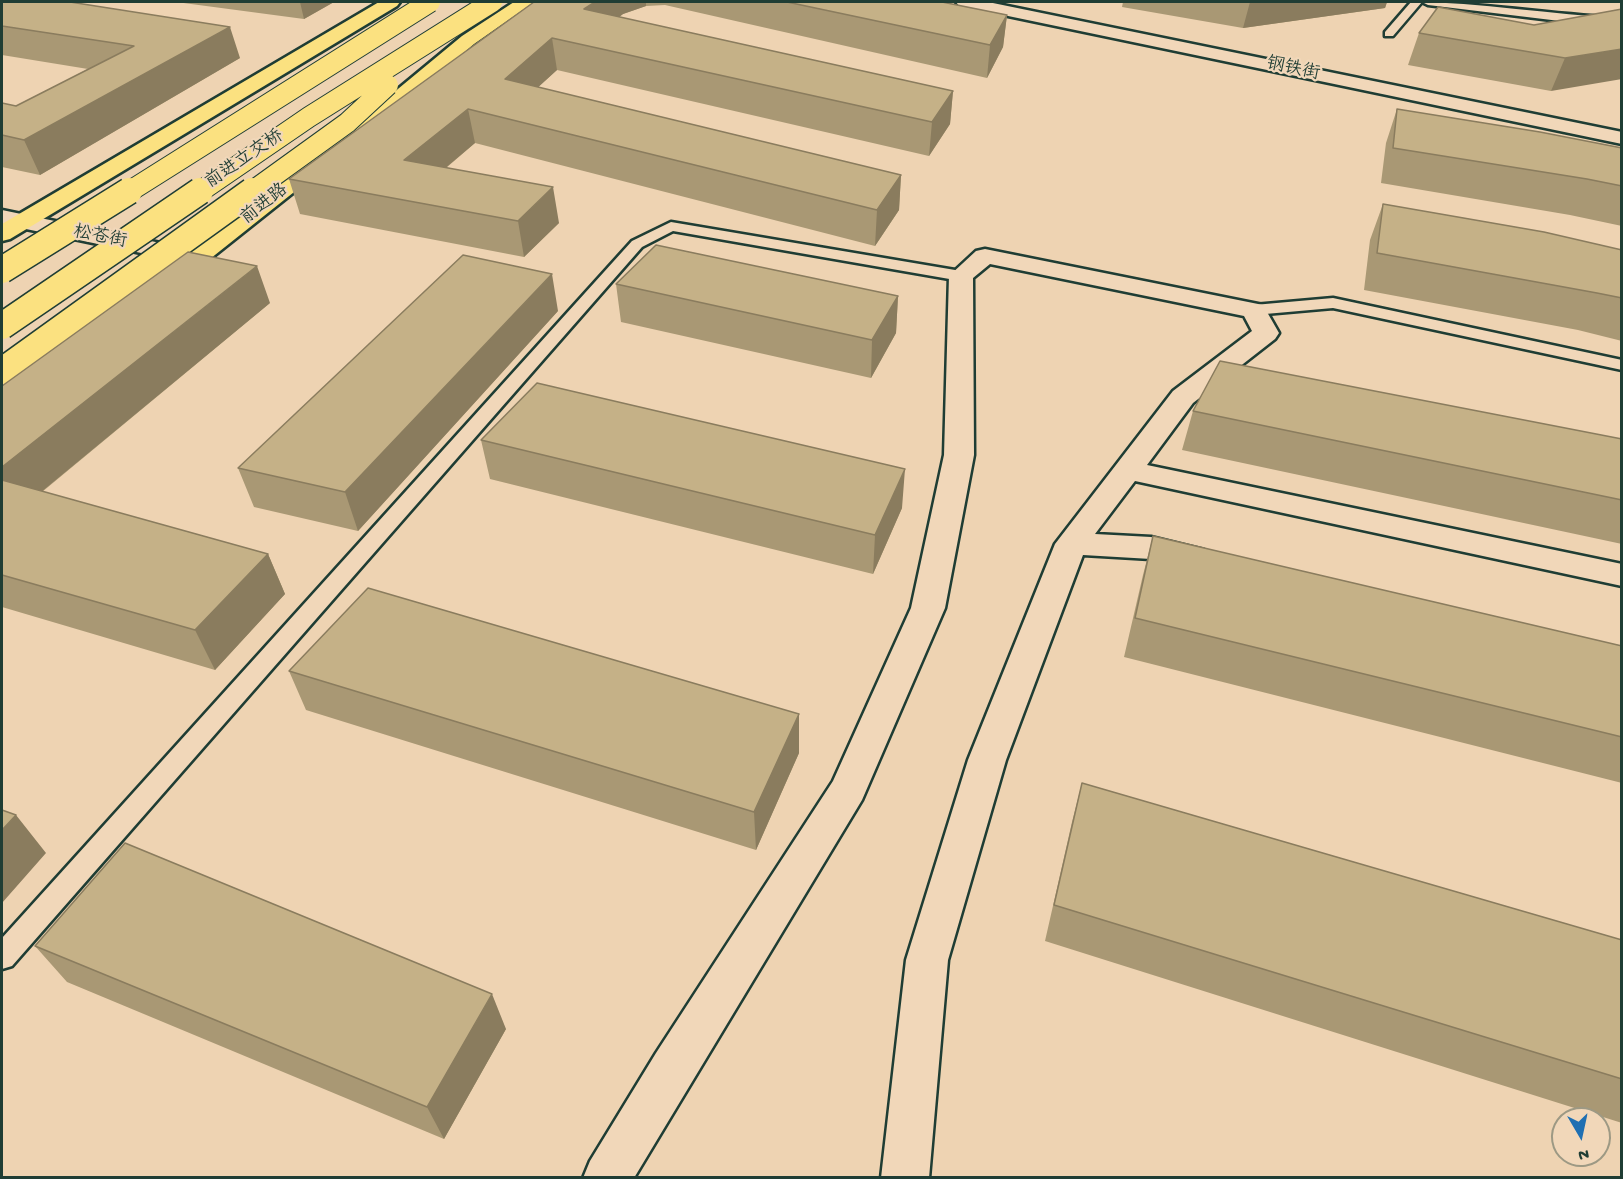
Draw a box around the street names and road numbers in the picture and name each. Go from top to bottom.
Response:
street label: 钢铁街 [1264,54,1322,86]
street label: 前进立交桥 [202,126,288,194]
street label: 前进路 [237,180,293,230]
street label: 松苍街 [71,222,129,254]

